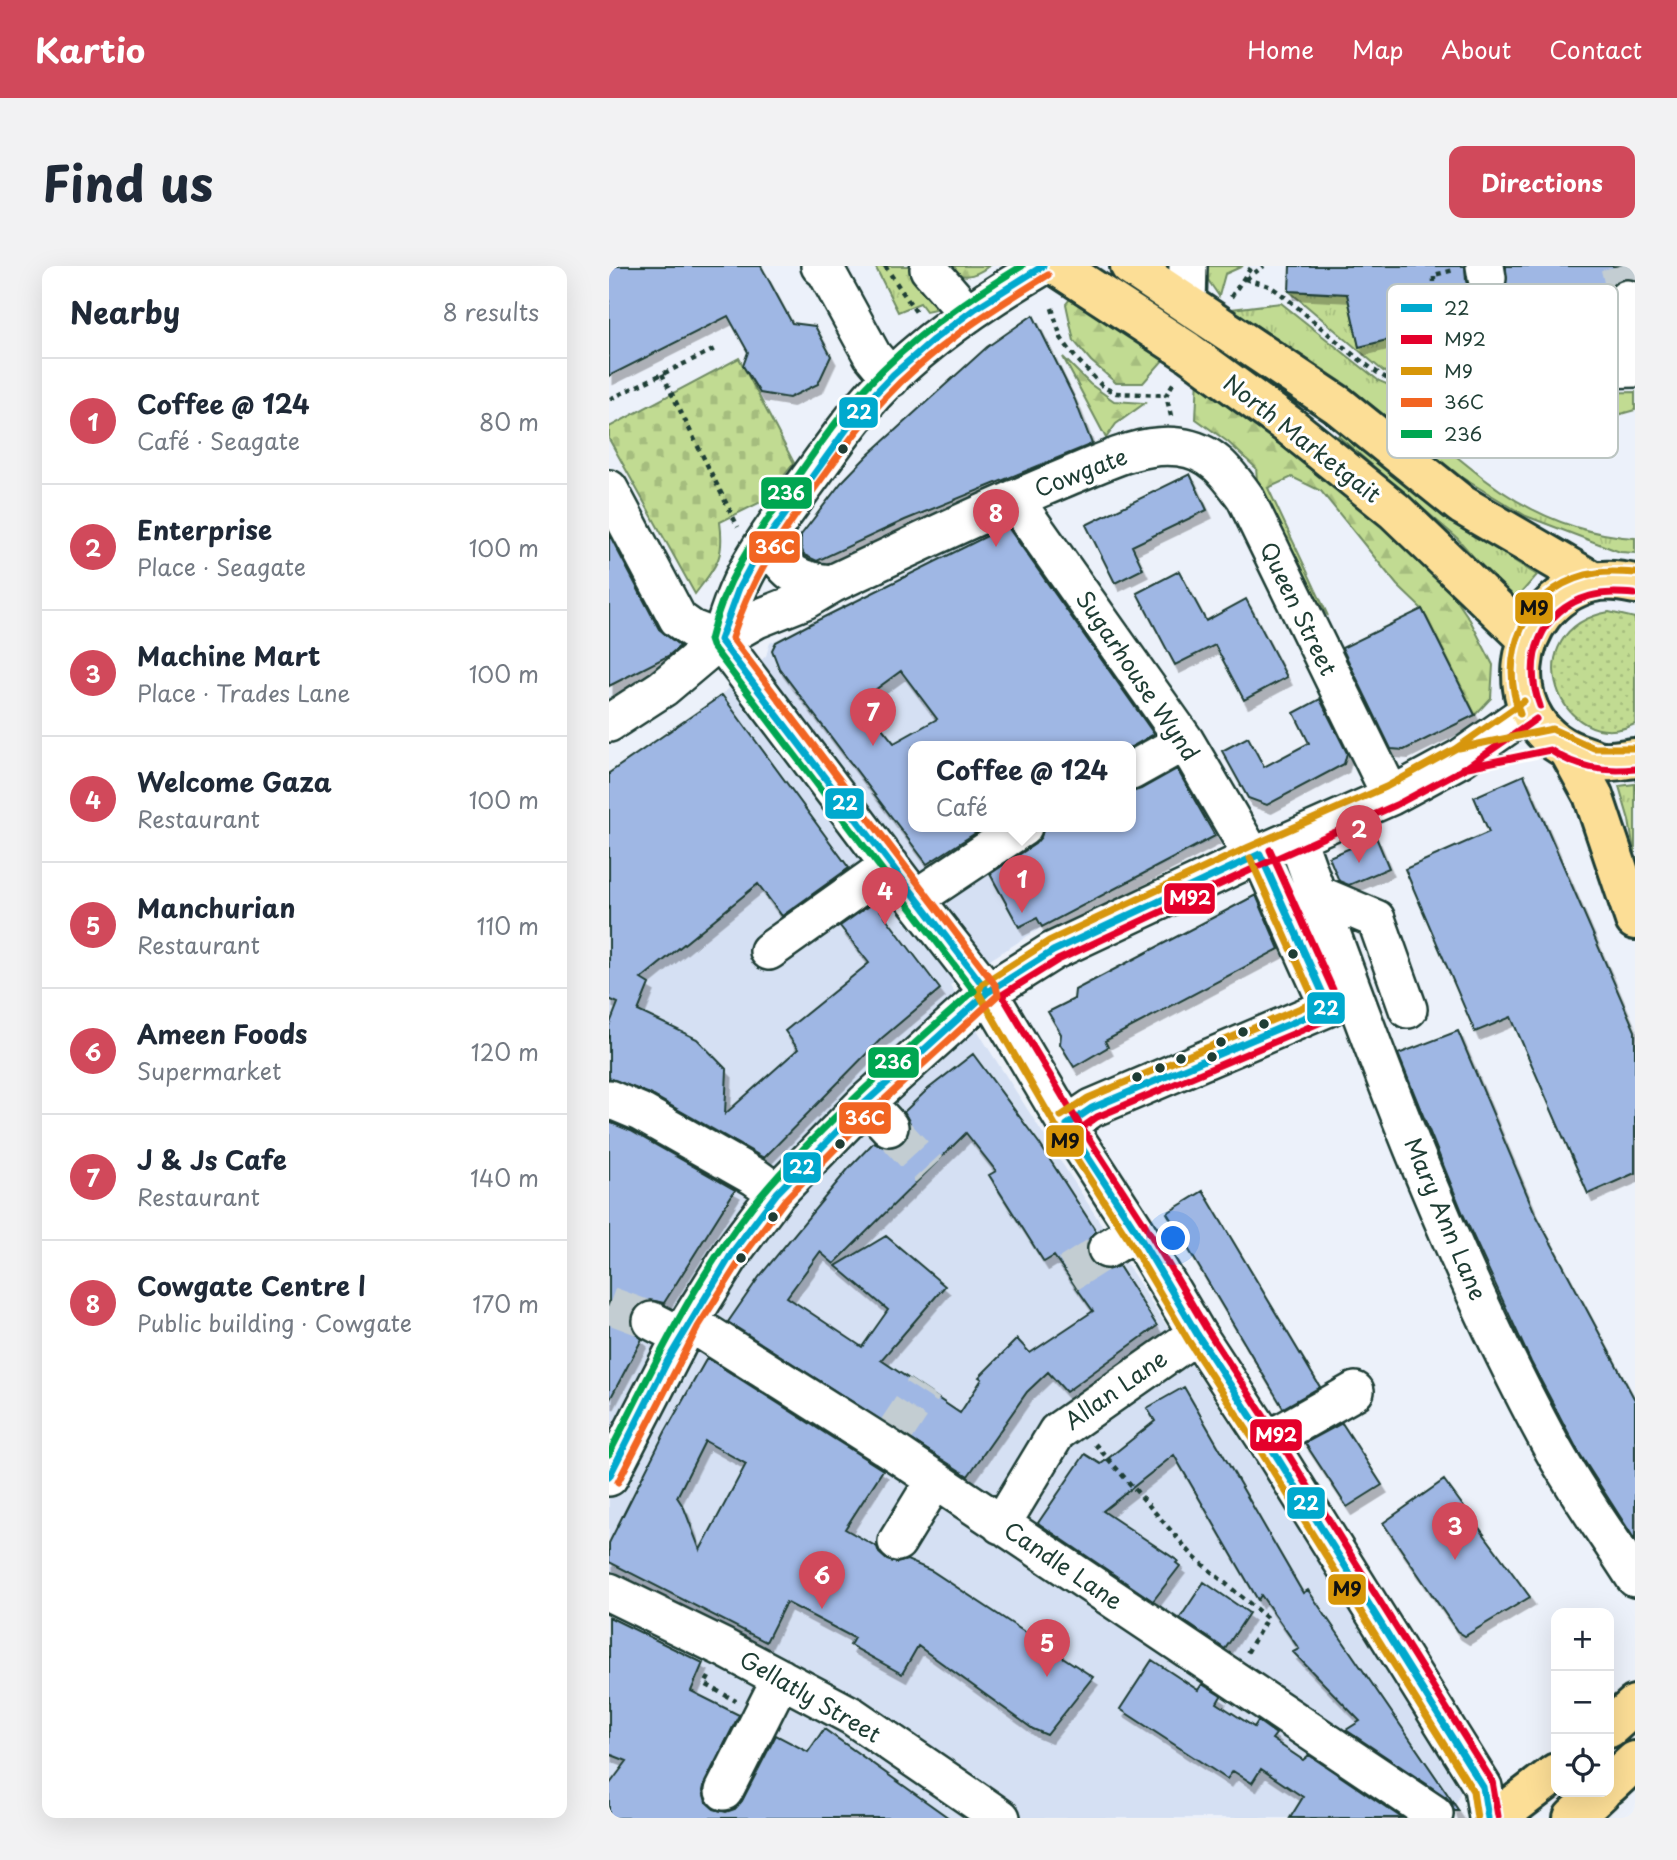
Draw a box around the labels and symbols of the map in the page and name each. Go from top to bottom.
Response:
legend [1387,284,1618,458]
text: 22 [1444,293,1470,321]
text: M92 [1444,324,1486,352]
text: M9 [1444,356,1473,384]
street label: North Marketgait [1217,365,1389,511]
text: 36C [1444,387,1484,415]
line badge: 22 [838,396,879,429]
text: 22 [846,397,872,425]
text: 236 [1444,419,1482,447]
street label: Cowgate [1029,438,1132,505]
unlabelled marker [836,442,850,456]
line badge: 236 [760,476,813,510]
text: 236 [767,478,805,506]
pin: 8 [973,489,1019,547]
line badge: 36C [748,530,801,564]
text: 36C [755,532,795,560]
street label: Queen Street [1252,535,1347,681]
street label: Sugarhouse Wynd [1068,583,1208,767]
line badge: M9 [1514,591,1554,625]
text: M9 [1519,593,1549,621]
pin: 7 [850,688,896,746]
line badge: 22 [824,787,865,820]
text: 22 [832,788,858,816]
pin: 2 [1336,805,1382,863]
pin: 1 [999,855,1045,913]
pin: 4 [862,867,908,925]
line badge: M92 [1163,882,1216,915]
text: M92 [1169,883,1211,911]
unlabelled marker [1286,947,1300,961]
line badge: 22 [1306,991,1346,1025]
text: 22 [1313,993,1339,1021]
unlabelled marker [1257,1017,1271,1031]
unlabelled marker [1236,1025,1250,1039]
unlabelled marker [1214,1035,1228,1049]
line badge: 236 [867,1046,920,1079]
text: 236 [874,1047,912,1075]
unlabelled marker [1205,1050,1219,1064]
unlabelled marker [1174,1052,1188,1066]
unlabelled marker [1153,1061,1167,1075]
unlabelled marker [1130,1070,1144,1084]
line badge: 36C [838,1101,892,1135]
text: 36C [845,1103,885,1131]
line badge: M9 [1045,1124,1085,1158]
text: M9 [1050,1126,1080,1154]
street label: Mary Ann Lane [1396,1132,1496,1305]
unlabelled marker [833,1137,847,1151]
line badge: 22 [782,1151,822,1184]
text: 22 [789,1152,815,1180]
unlabelled marker [766,1210,780,1224]
your location [1156,1221,1190,1255]
unlabelled marker [734,1251,748,1265]
street label: Allan Lane [1056,1340,1174,1437]
line badge: M92 [1249,1418,1303,1452]
text: M92 [1255,1420,1297,1448]
line badge: 22 [1286,1486,1326,1520]
text: 22 [1293,1488,1319,1516]
pin: 3 [1432,1502,1478,1560]
street label: Candle Lane [997,1512,1130,1618]
pin: 6 [799,1551,845,1609]
line badge: M9 [1327,1573,1367,1606]
text: M9 [1332,1574,1362,1602]
pin: 5 [1024,1619,1070,1677]
street label: Gellatly Street [733,1641,888,1750]

